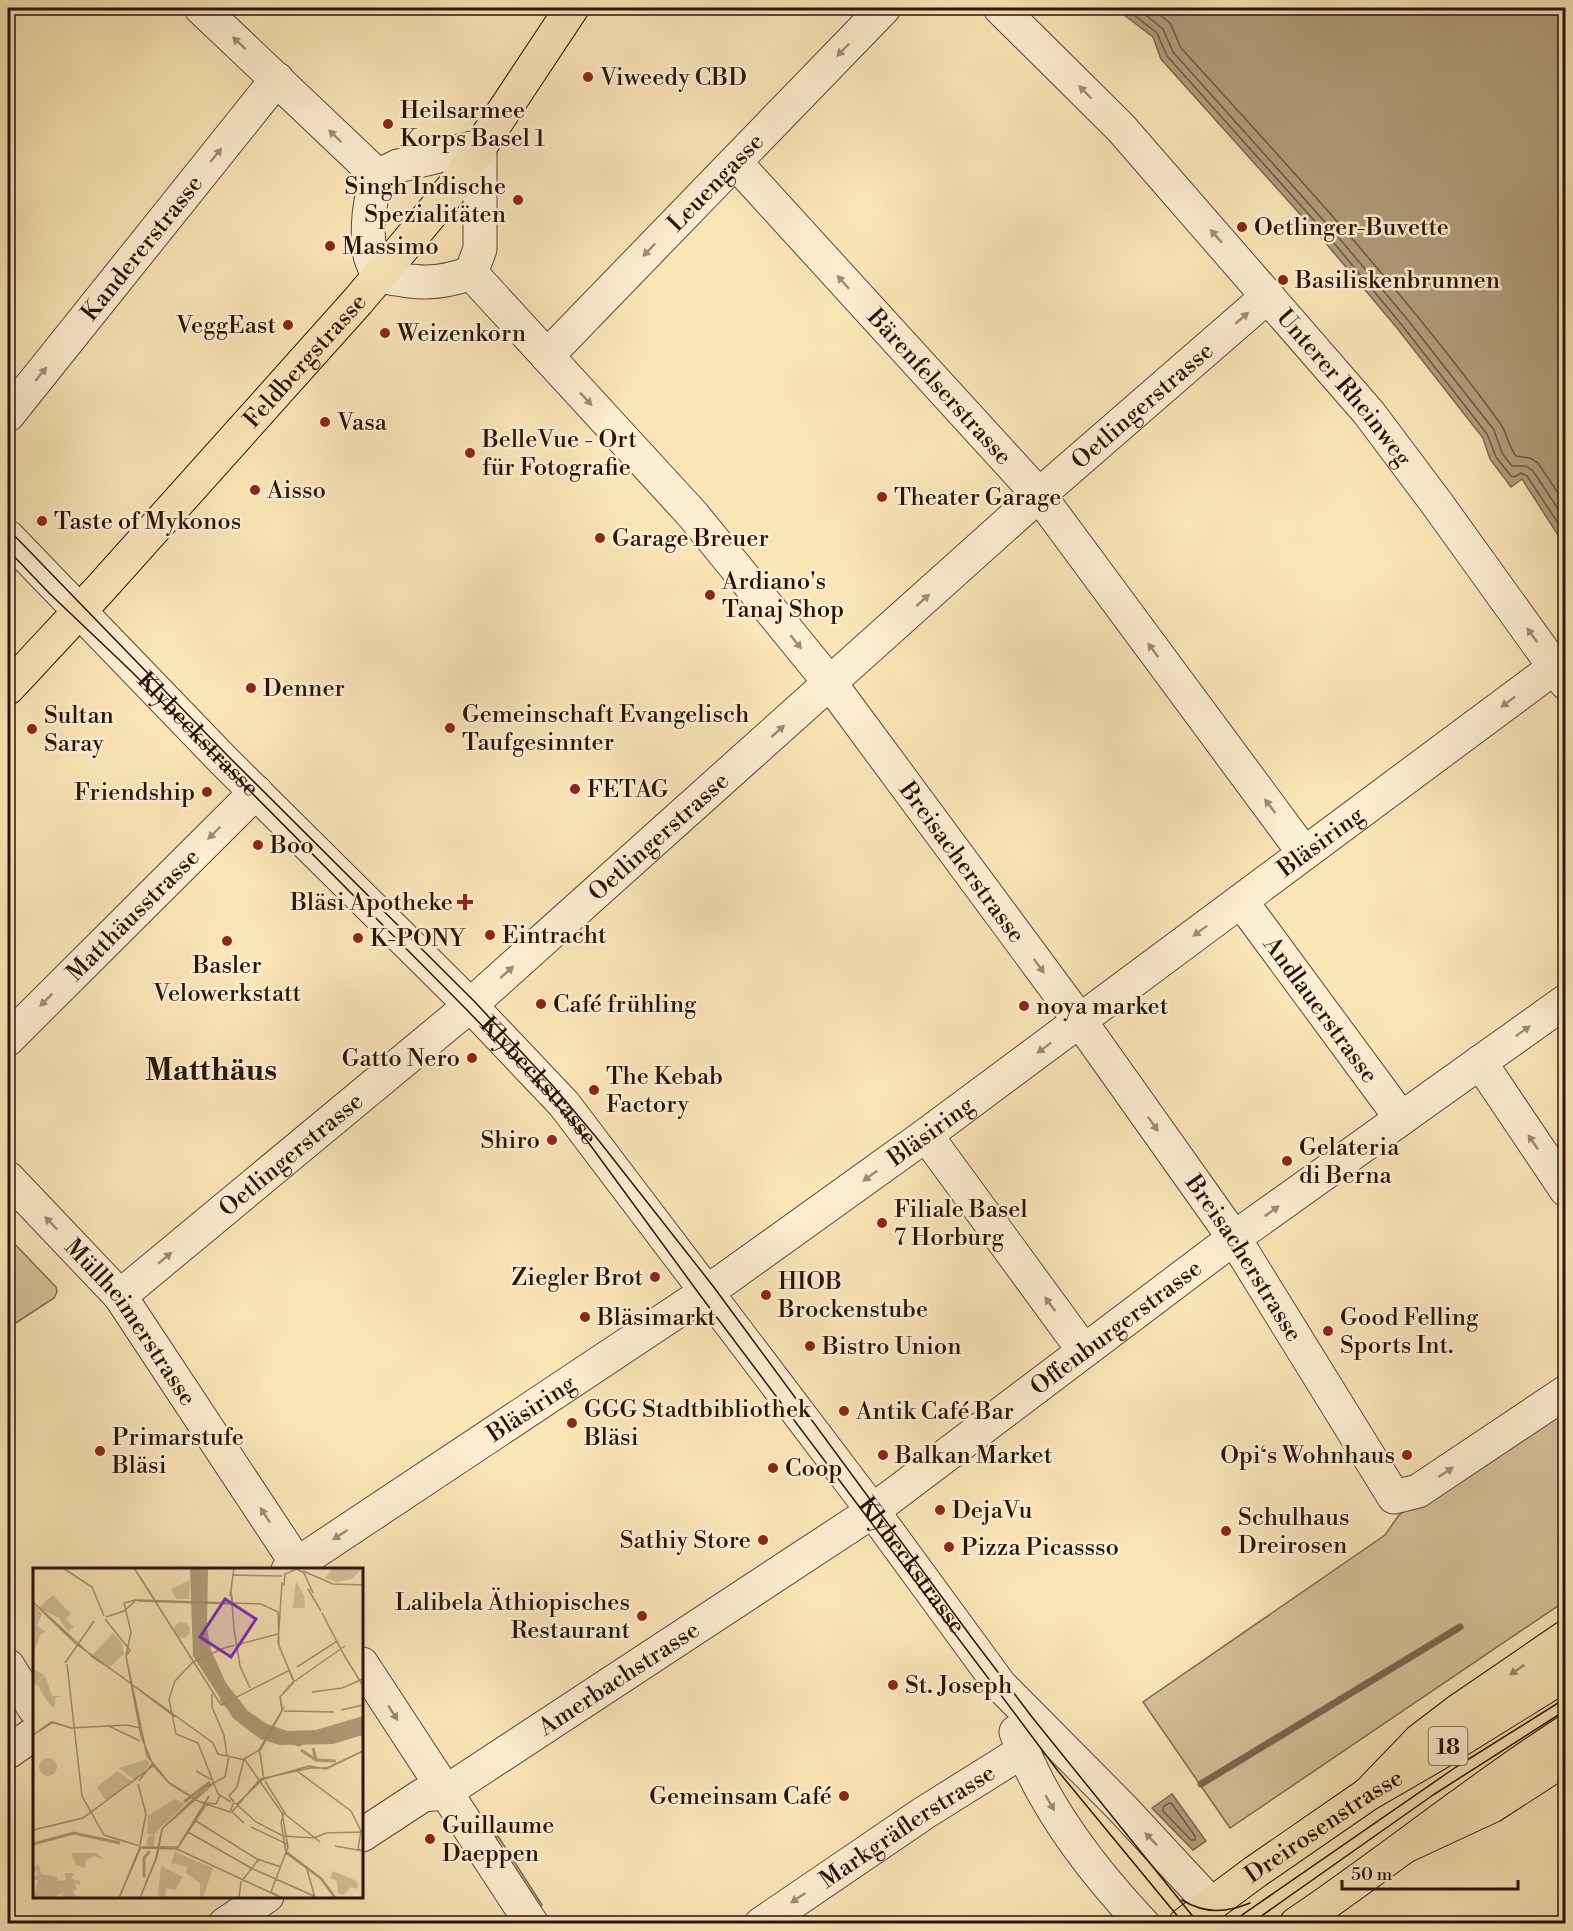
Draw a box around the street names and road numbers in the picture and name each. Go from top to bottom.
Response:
street label: Leuengasse [662,127,771,239]
street label: Kandererstrasse [75,170,210,327]
street label: Feldbergstrasse [238,288,373,435]
street label: Bärenfelserstrasse [860,302,1018,472]
street label: Unterer Rheinweg [1270,303,1418,473]
street label: Oetlingerstrasse [1066,336,1220,476]
street label: Klybeckstrasse [130,666,265,803]
street label: Oetlingerstrasse [583,766,736,908]
street label: Breisacherstrasse [892,775,1031,949]
street label: Bläsiring [1271,800,1371,885]
street label: Matthäusstrasse [60,843,206,988]
street label: Andlauerstrasse [1256,930,1384,1089]
street label: Klybeckstrasse [473,1011,604,1151]
street label: Oetlingerstrasse [213,1087,370,1224]
street label: Bläsiring [881,1090,981,1174]
street label: Breisacherstrasse [1177,1168,1308,1348]
street label: Müllheimerstrasse [58,1233,202,1412]
street label: Offenburgerstrasse [1025,1254,1208,1402]
street label: Bläsiring [481,1369,582,1450]
street label: Klybeckstrasse [851,1491,972,1640]
street label: Amerbachstrasse [532,1615,705,1743]
road number: 18 [1428,1727,1468,1765]
street label: Markgräflerstrasse [814,1758,1001,1896]
street label: Dreirosenstrasse [1239,1763,1409,1890]

